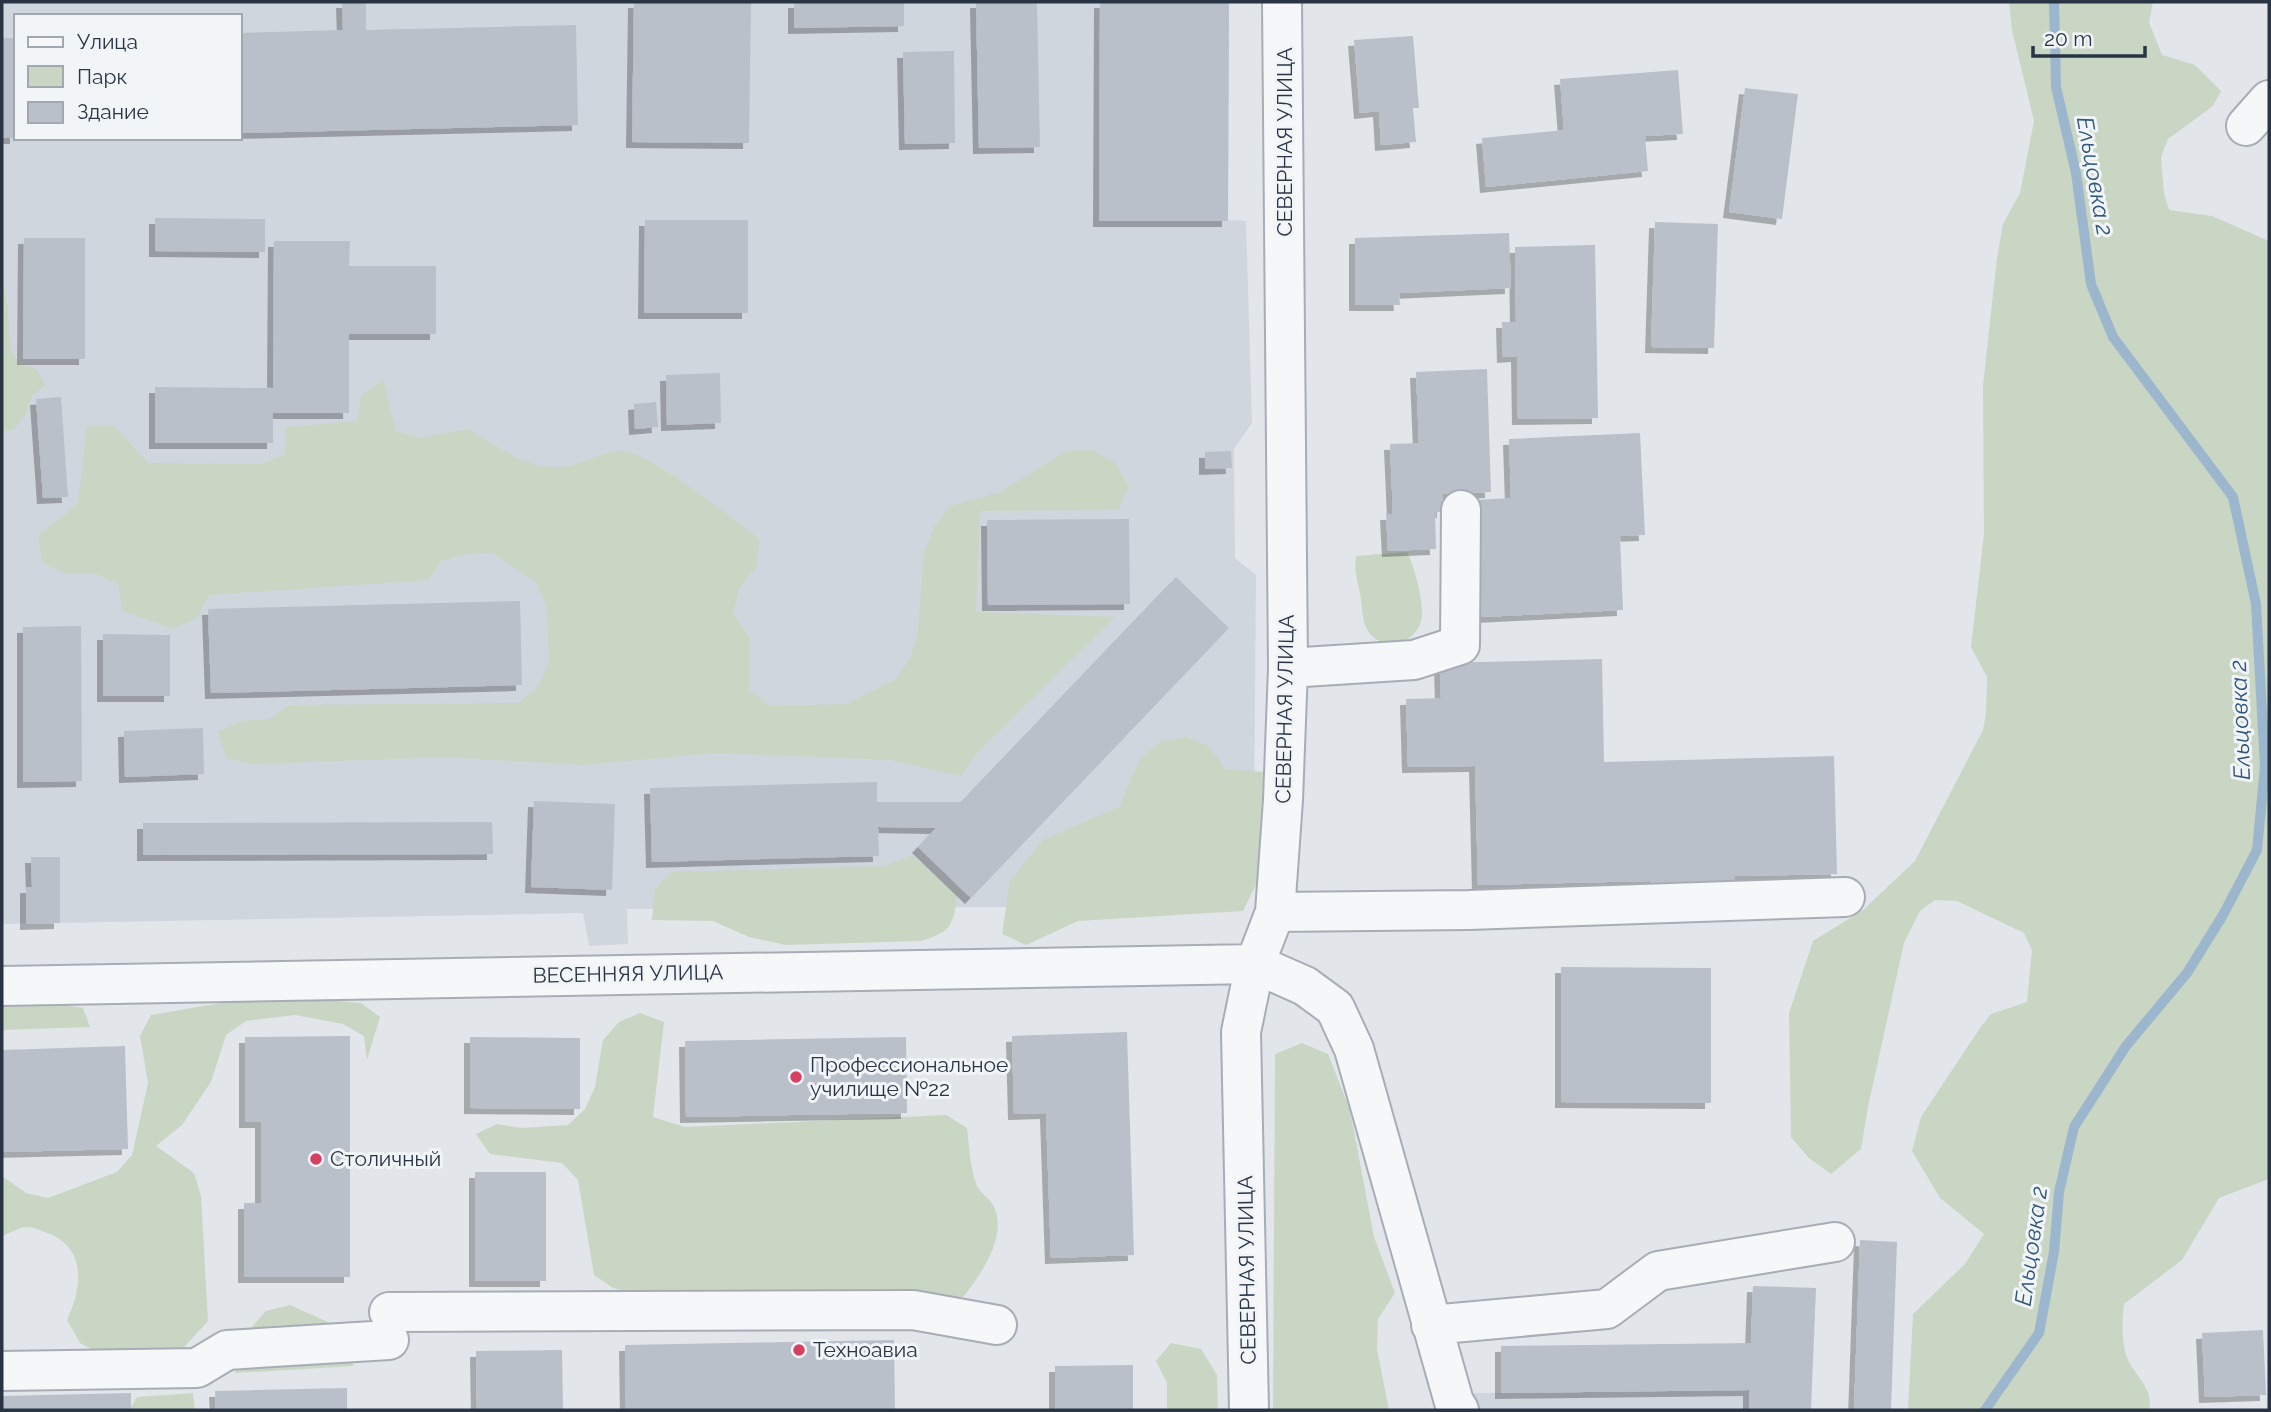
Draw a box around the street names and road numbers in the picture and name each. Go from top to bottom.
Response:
street label: СЕВЕРНАЯ УЛИЦА [1272,47,1297,237]
street label: СЕВЕРНАЯ УЛИЦА [1270,614,1299,804]
street label: ВЕСЕННЯЯ УЛИЦА [533,959,723,988]
street label: СЕВЕРНАЯ УЛИЦА [1232,1175,1261,1365]

